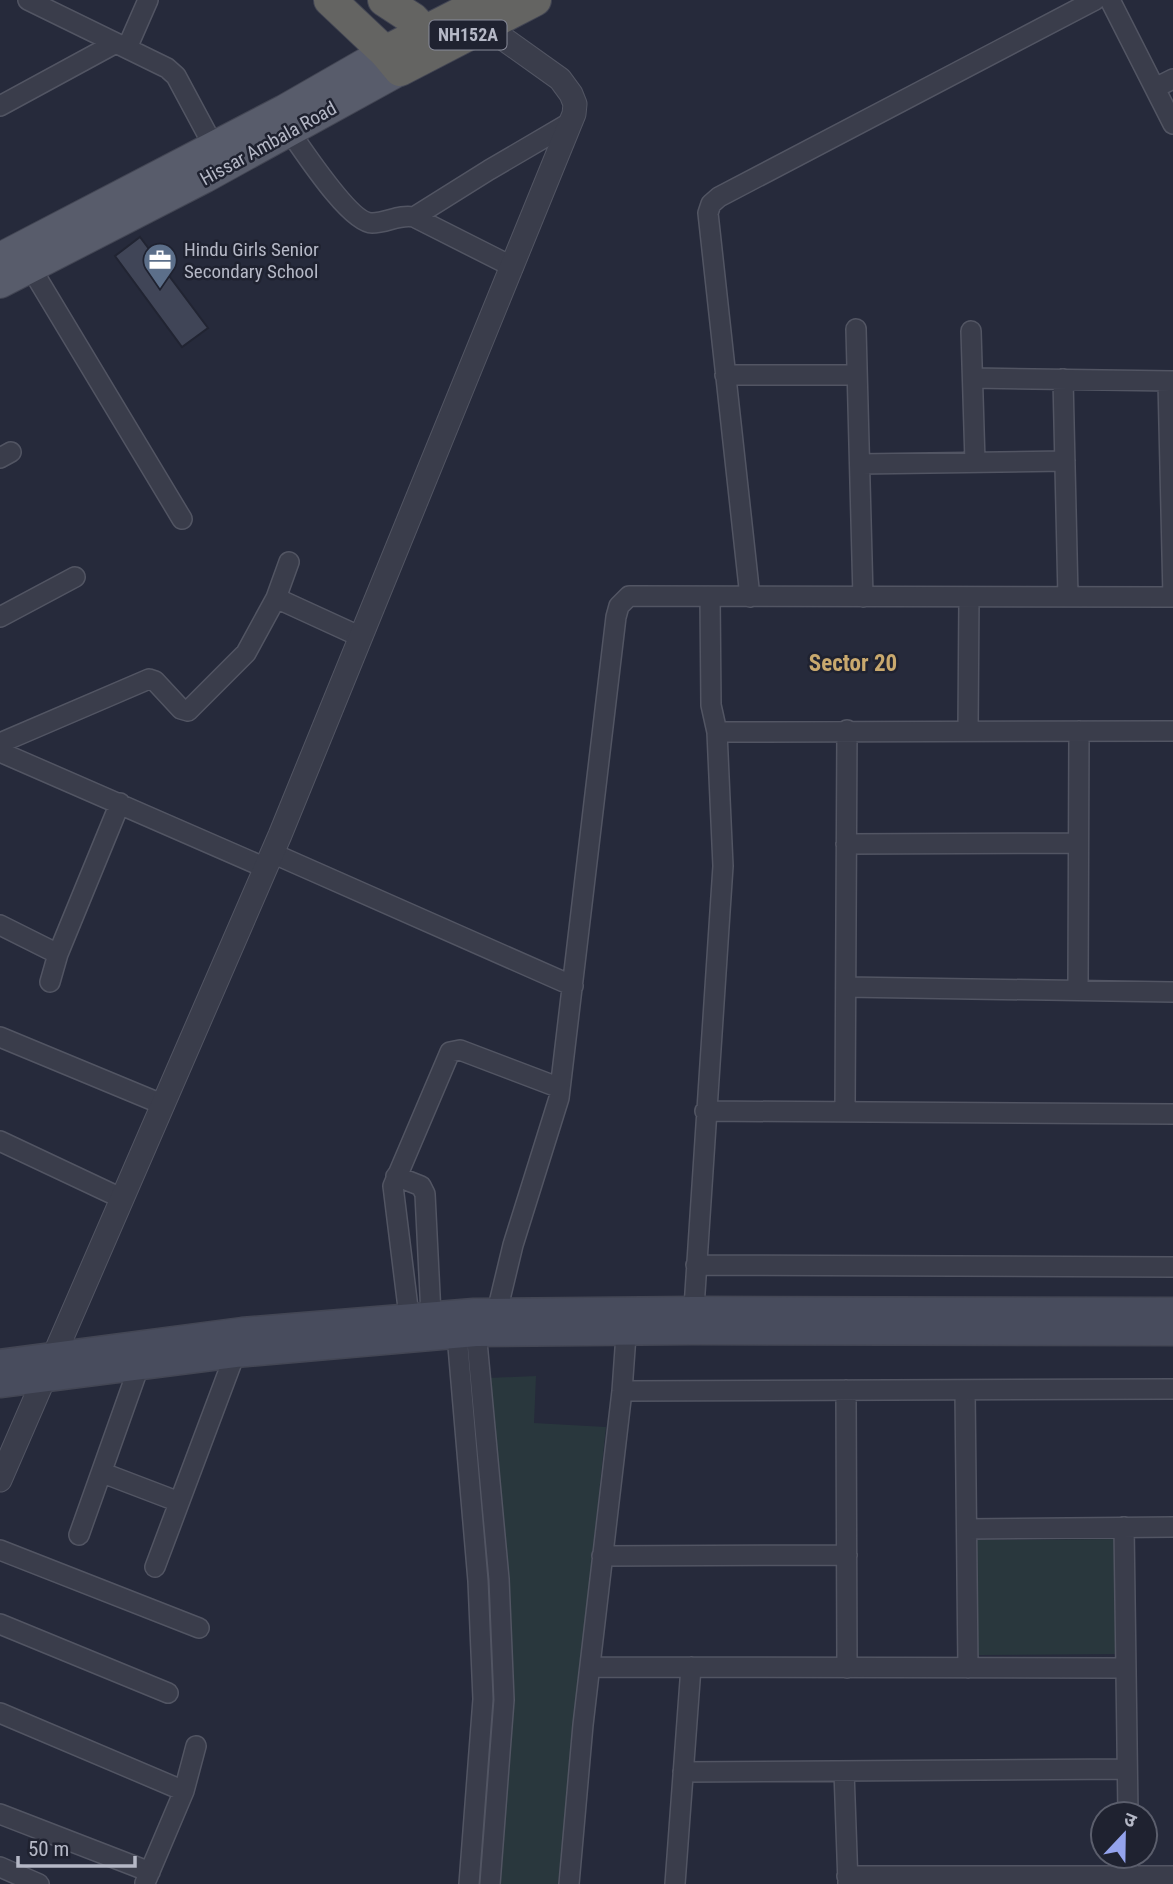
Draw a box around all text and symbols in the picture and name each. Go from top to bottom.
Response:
road number: NH152A [430,20,506,50]
street label: Hissar Ambala Road [196,96,340,190]
place label: Hindu Girls Senior Secondary School [184,238,319,283]
office icon: Hindu Girls Senior Secondary School [141,241,179,290]
district label: Sector 20 [809,650,897,677]
north arrow [1089,1800,1159,1870]
text: उ [1121,1807,1140,1833]
scale bar [18,1825,135,1869]
text: 50 m [28,1837,69,1861]

